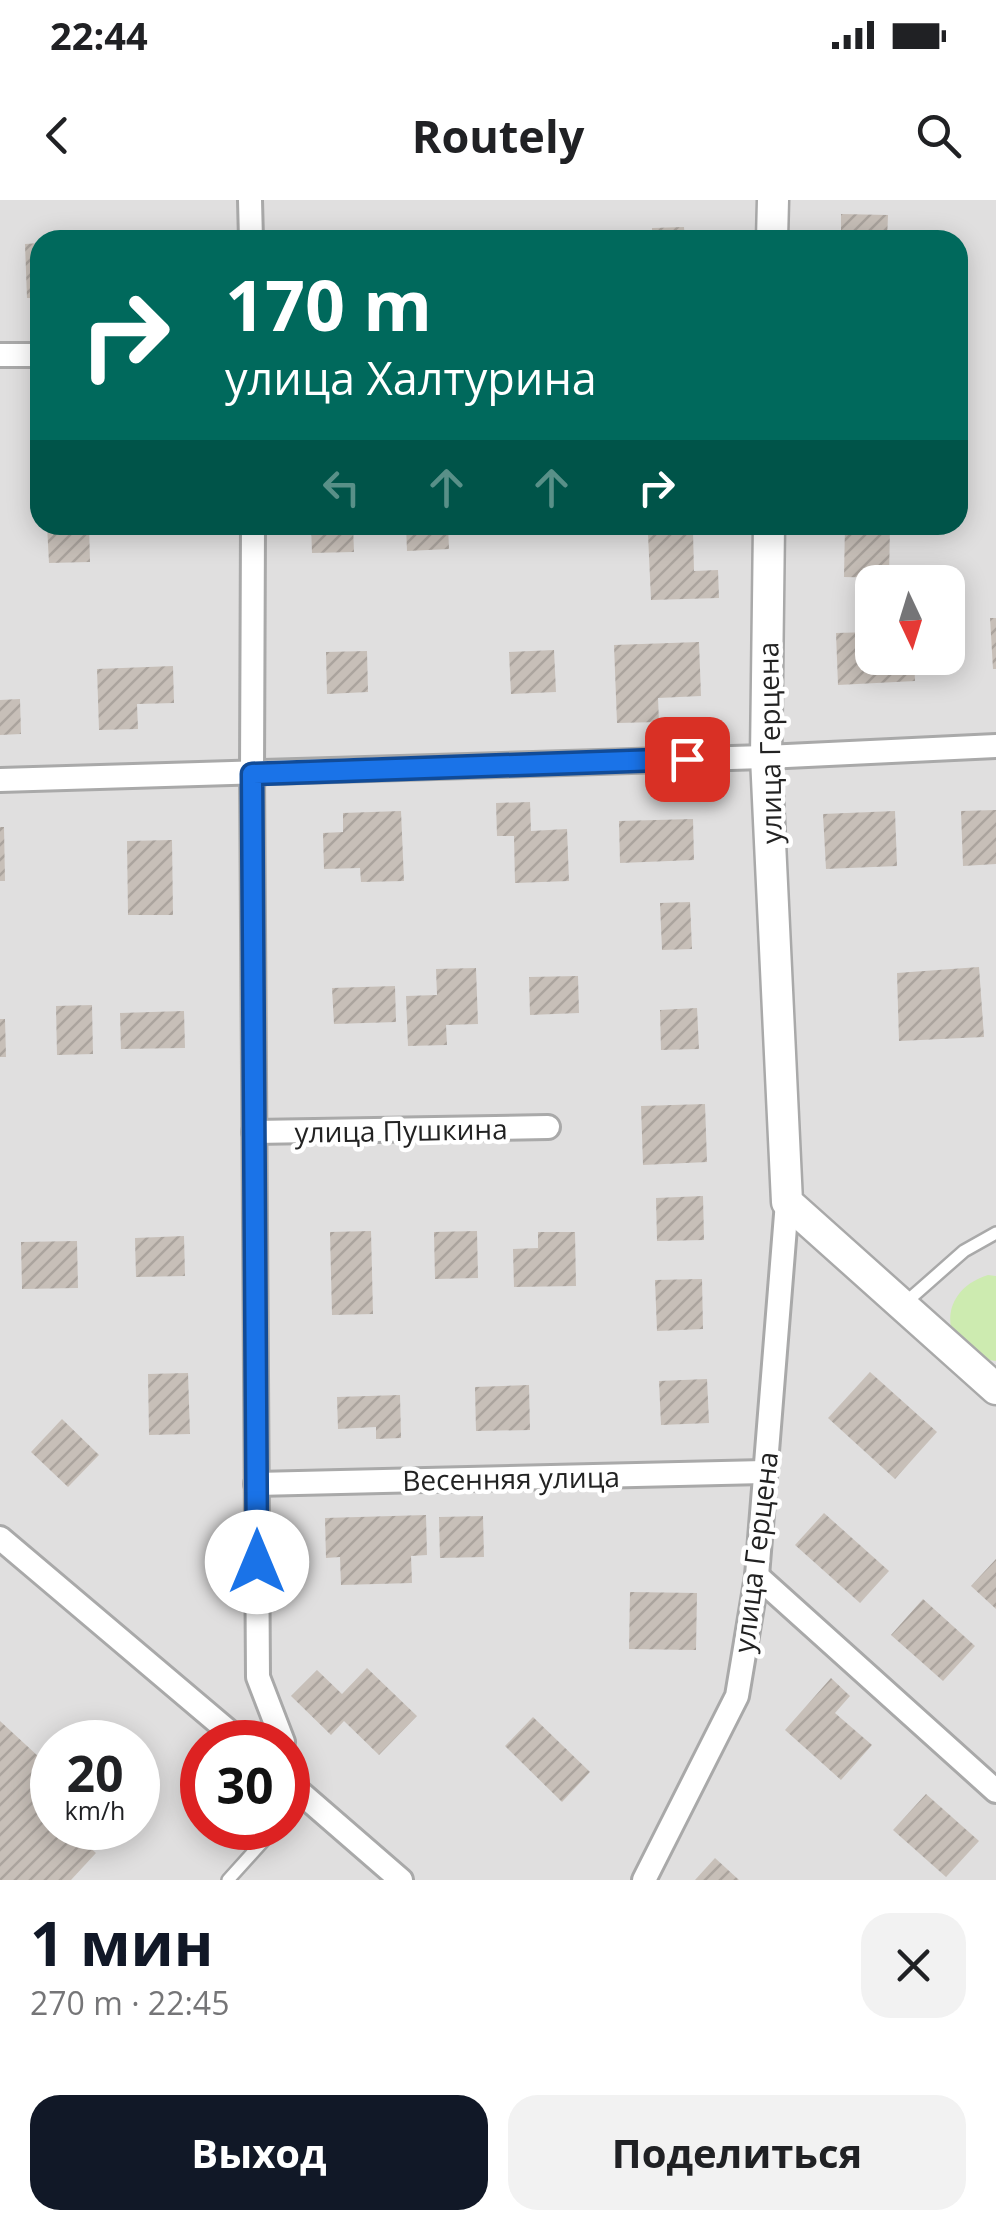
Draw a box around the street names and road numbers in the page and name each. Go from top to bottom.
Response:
street label: улица Герцена [748,642,790,844]
street label: улица Пушкина [294,1109,508,1151]
street label: улица Герцена [724,1449,786,1655]
street label: Весенняя улица [402,1457,620,1499]

